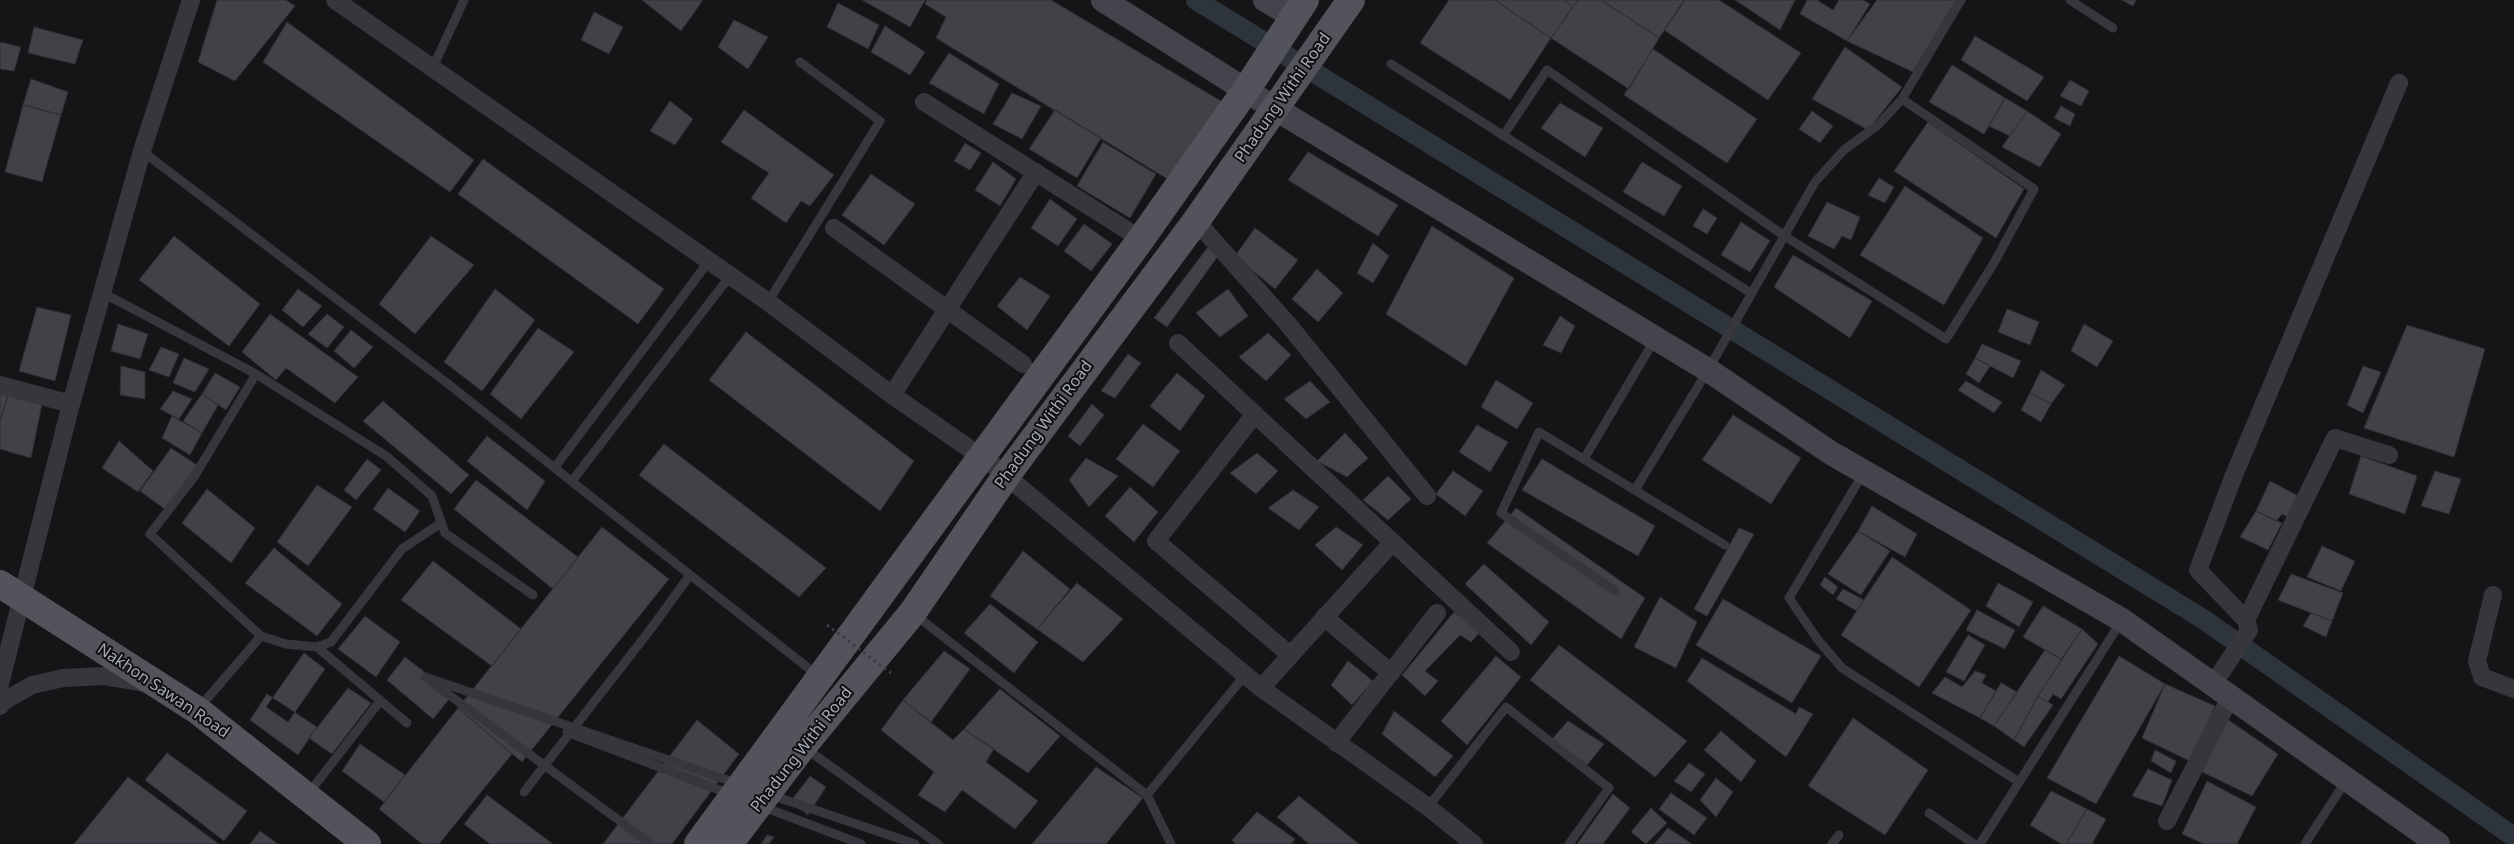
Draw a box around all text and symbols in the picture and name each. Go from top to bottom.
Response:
street label: Phadung Withi Road [1231,30,1335,166]
street label: Phadung Withi Road [991,357,1097,493]
street label: Nakhon Sawan Road [93,640,233,742]
street label: Phadung Withi Road [747,684,857,816]

